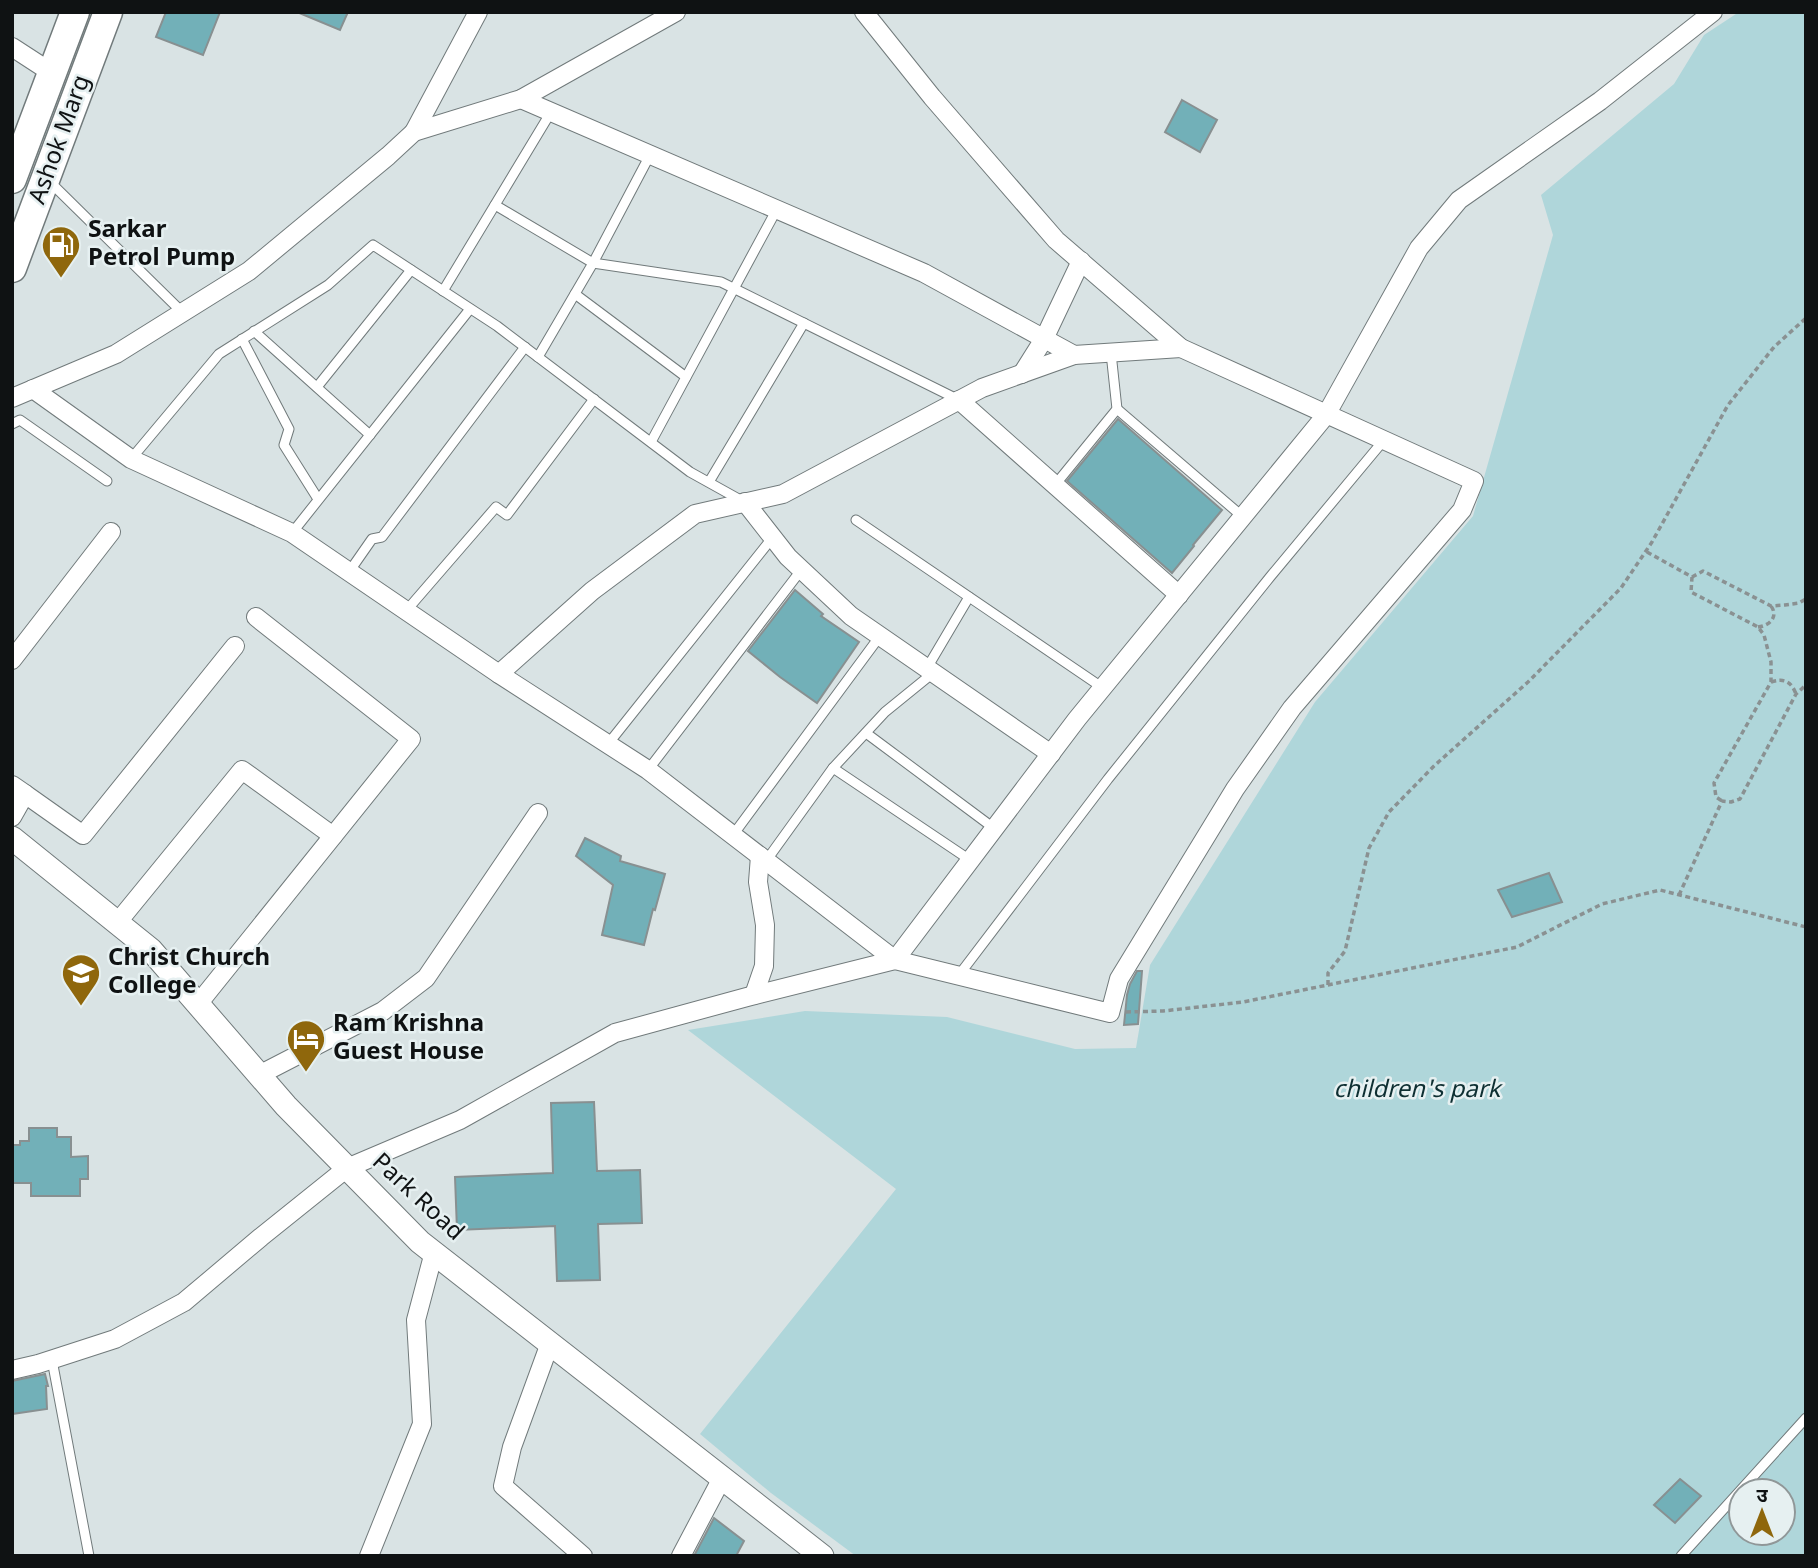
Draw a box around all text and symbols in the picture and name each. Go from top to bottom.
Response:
street label: Ashok Marg [23,71,99,209]
place label: Sarkar Petrol Pump [88,215,235,275]
fuel station icon: Sarkar Petrol Pump [40,224,82,279]
place label: Christ Church College [108,943,270,1003]
school or university icon: Christ Church College [60,952,102,1007]
place label: Ram Krishna Guest House [333,1009,484,1069]
hotel icon: Ram Krishna Guest House [285,1018,327,1073]
park label: children's park [1334,1075,1504,1107]
street label: Park Road [364,1147,470,1249]
north arrow [1727,1477,1797,1547]
text: उ [1756,1485,1768,1510]

